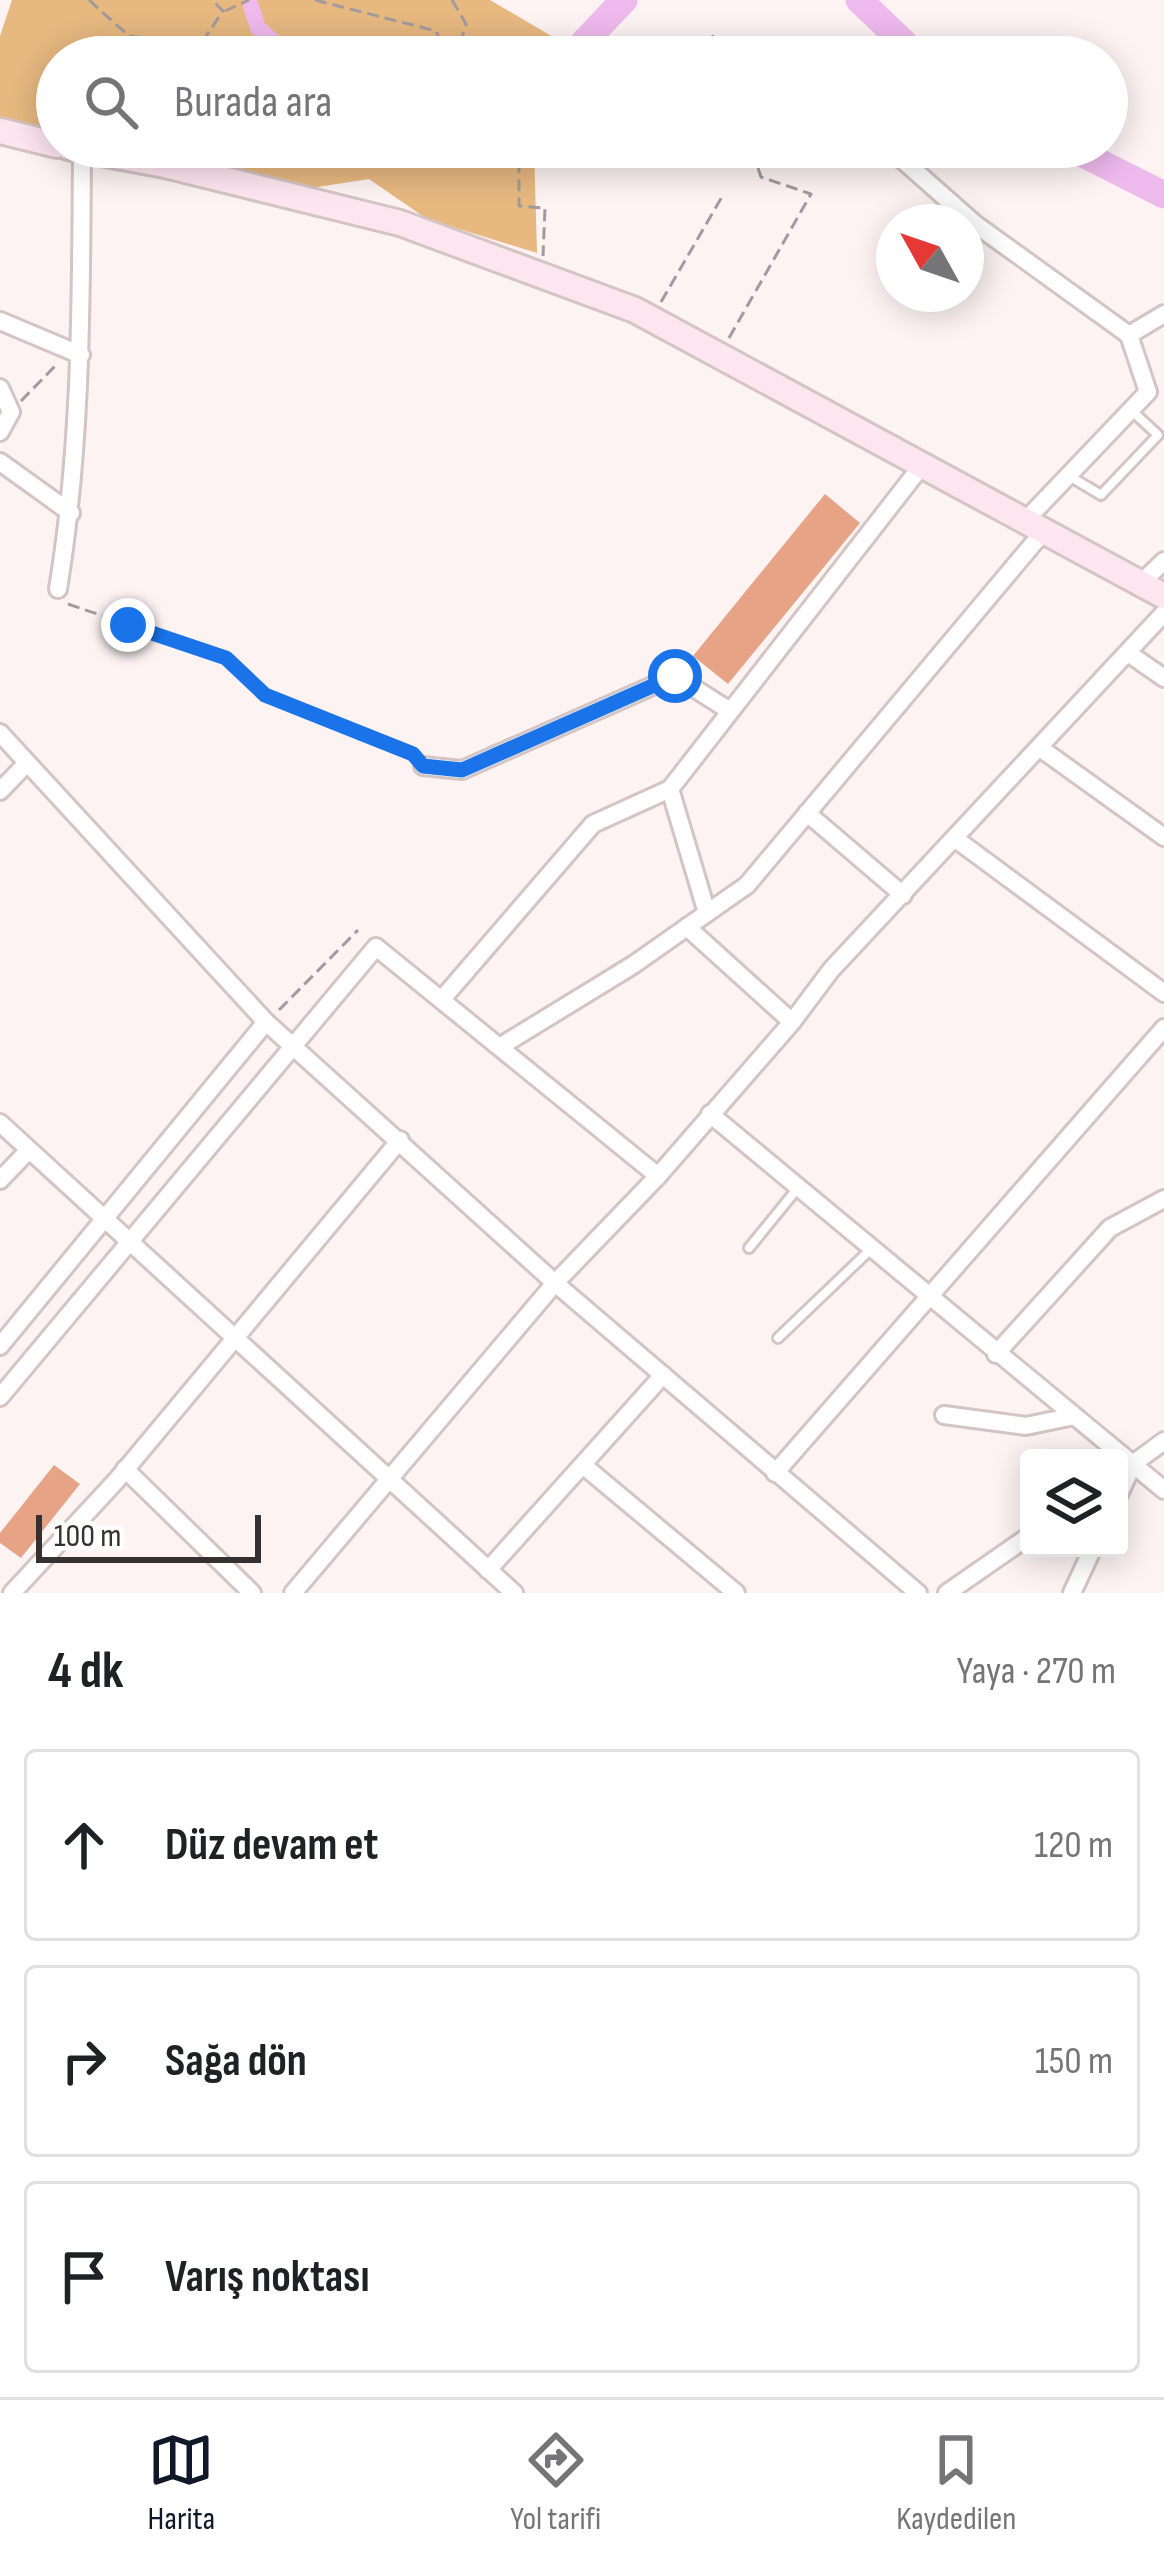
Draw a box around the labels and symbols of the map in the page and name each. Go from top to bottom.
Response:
north arrow [876,204,984,312]
route end [101,598,155,652]
route start [648,649,702,703]
scale bar [36,1509,261,1562]

